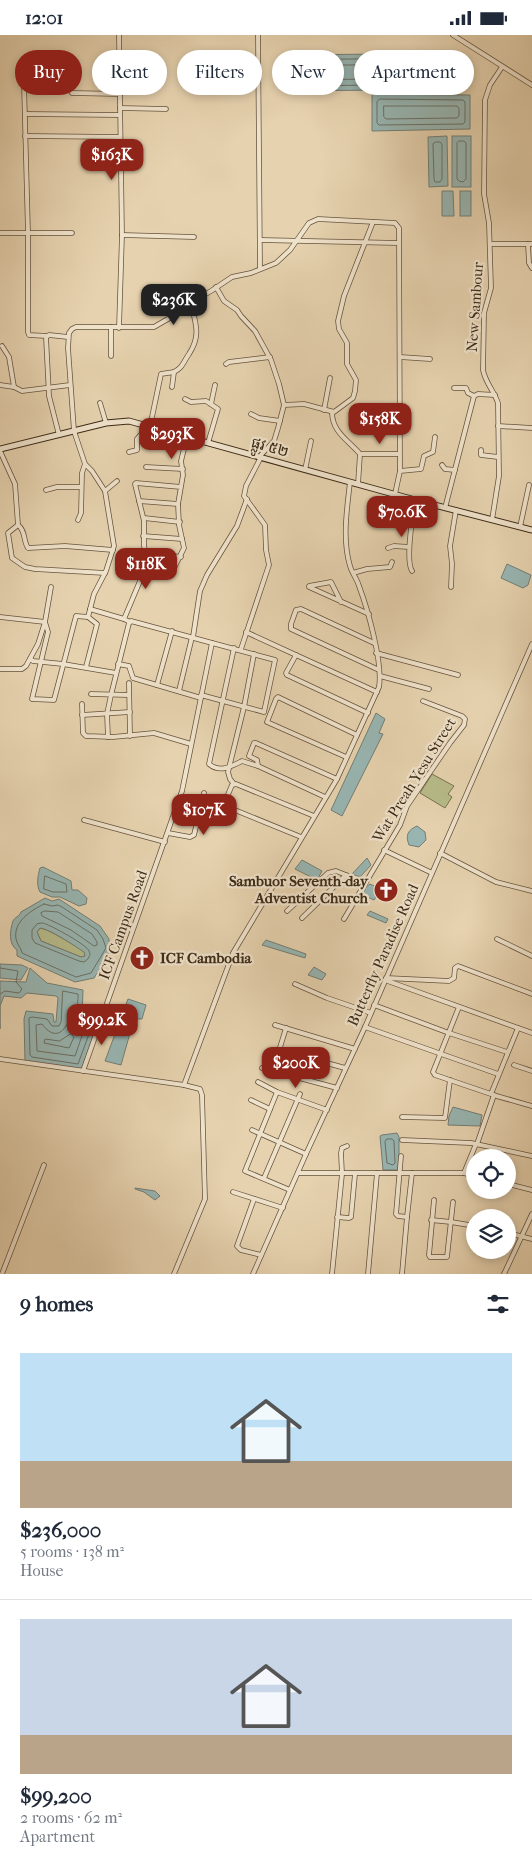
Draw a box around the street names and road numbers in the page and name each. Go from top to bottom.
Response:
street label: New Sambour [463,261,487,353]
street label: ផ្លូវ ៥២ [248,433,291,465]
street label: Wat Preah Yesu Street [368,714,460,847]
street label: ICF Campus Road [95,867,151,982]
street label: Butterfly Paradise Road [344,880,423,1029]

